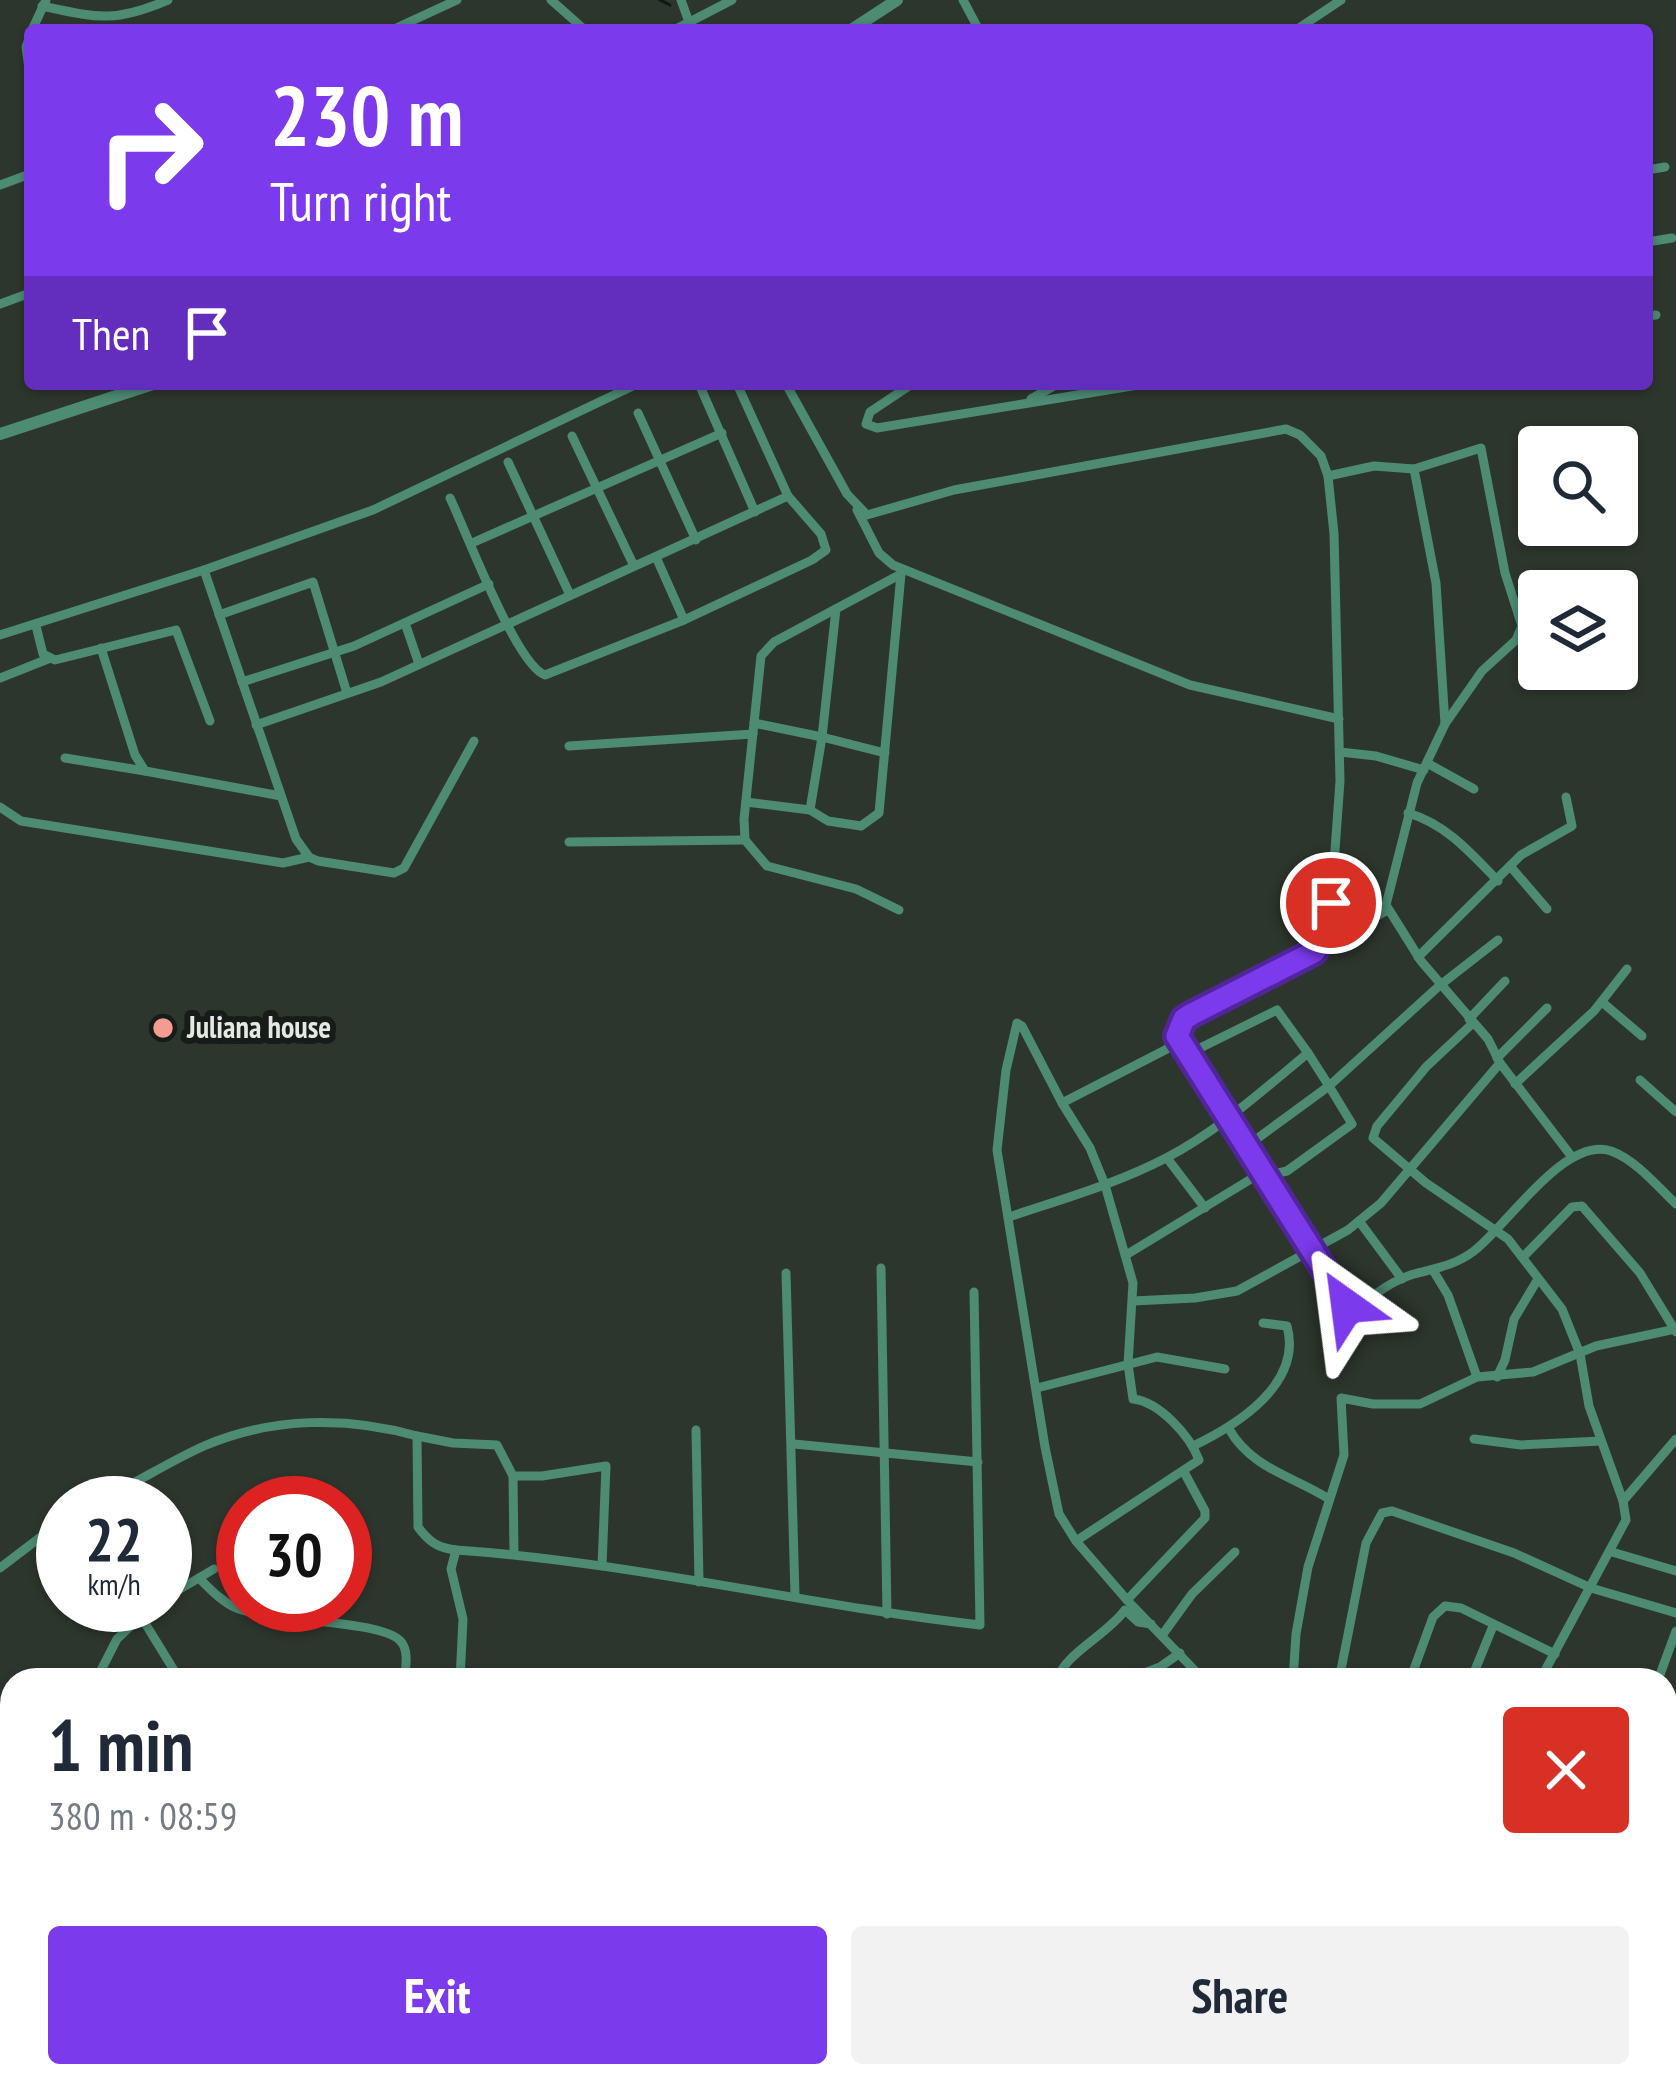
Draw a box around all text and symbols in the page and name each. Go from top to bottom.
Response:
text: 230 m [270,60,463,169]
icon: right [72,72,228,228]
text: Turn right [270,166,451,236]
icon: arrive [174,300,240,366]
text: Then [72,304,150,362]
map controls [1518,426,1638,690]
button: search [1518,426,1638,546]
button: layers [1518,570,1638,690]
pin [1280,852,1382,954]
icon: arrive [1298,870,1364,936]
place label: Juliana house [186,1007,331,1046]
marker: Juliana house [150,1015,176,1041]
position arrow [1284,1243,1410,1369]
speed limit sign: 30 [216,1476,372,1632]
text: 22 [85,1500,143,1578]
text: km/h [87,1564,141,1603]
text: 1 min [48,1698,193,1791]
button: close [1503,1707,1629,1833]
text: 380 m · 08:59 [48,1790,237,1841]
button: Exit [48,1926,827,2064]
button: Share [851,1926,1629,2064]

